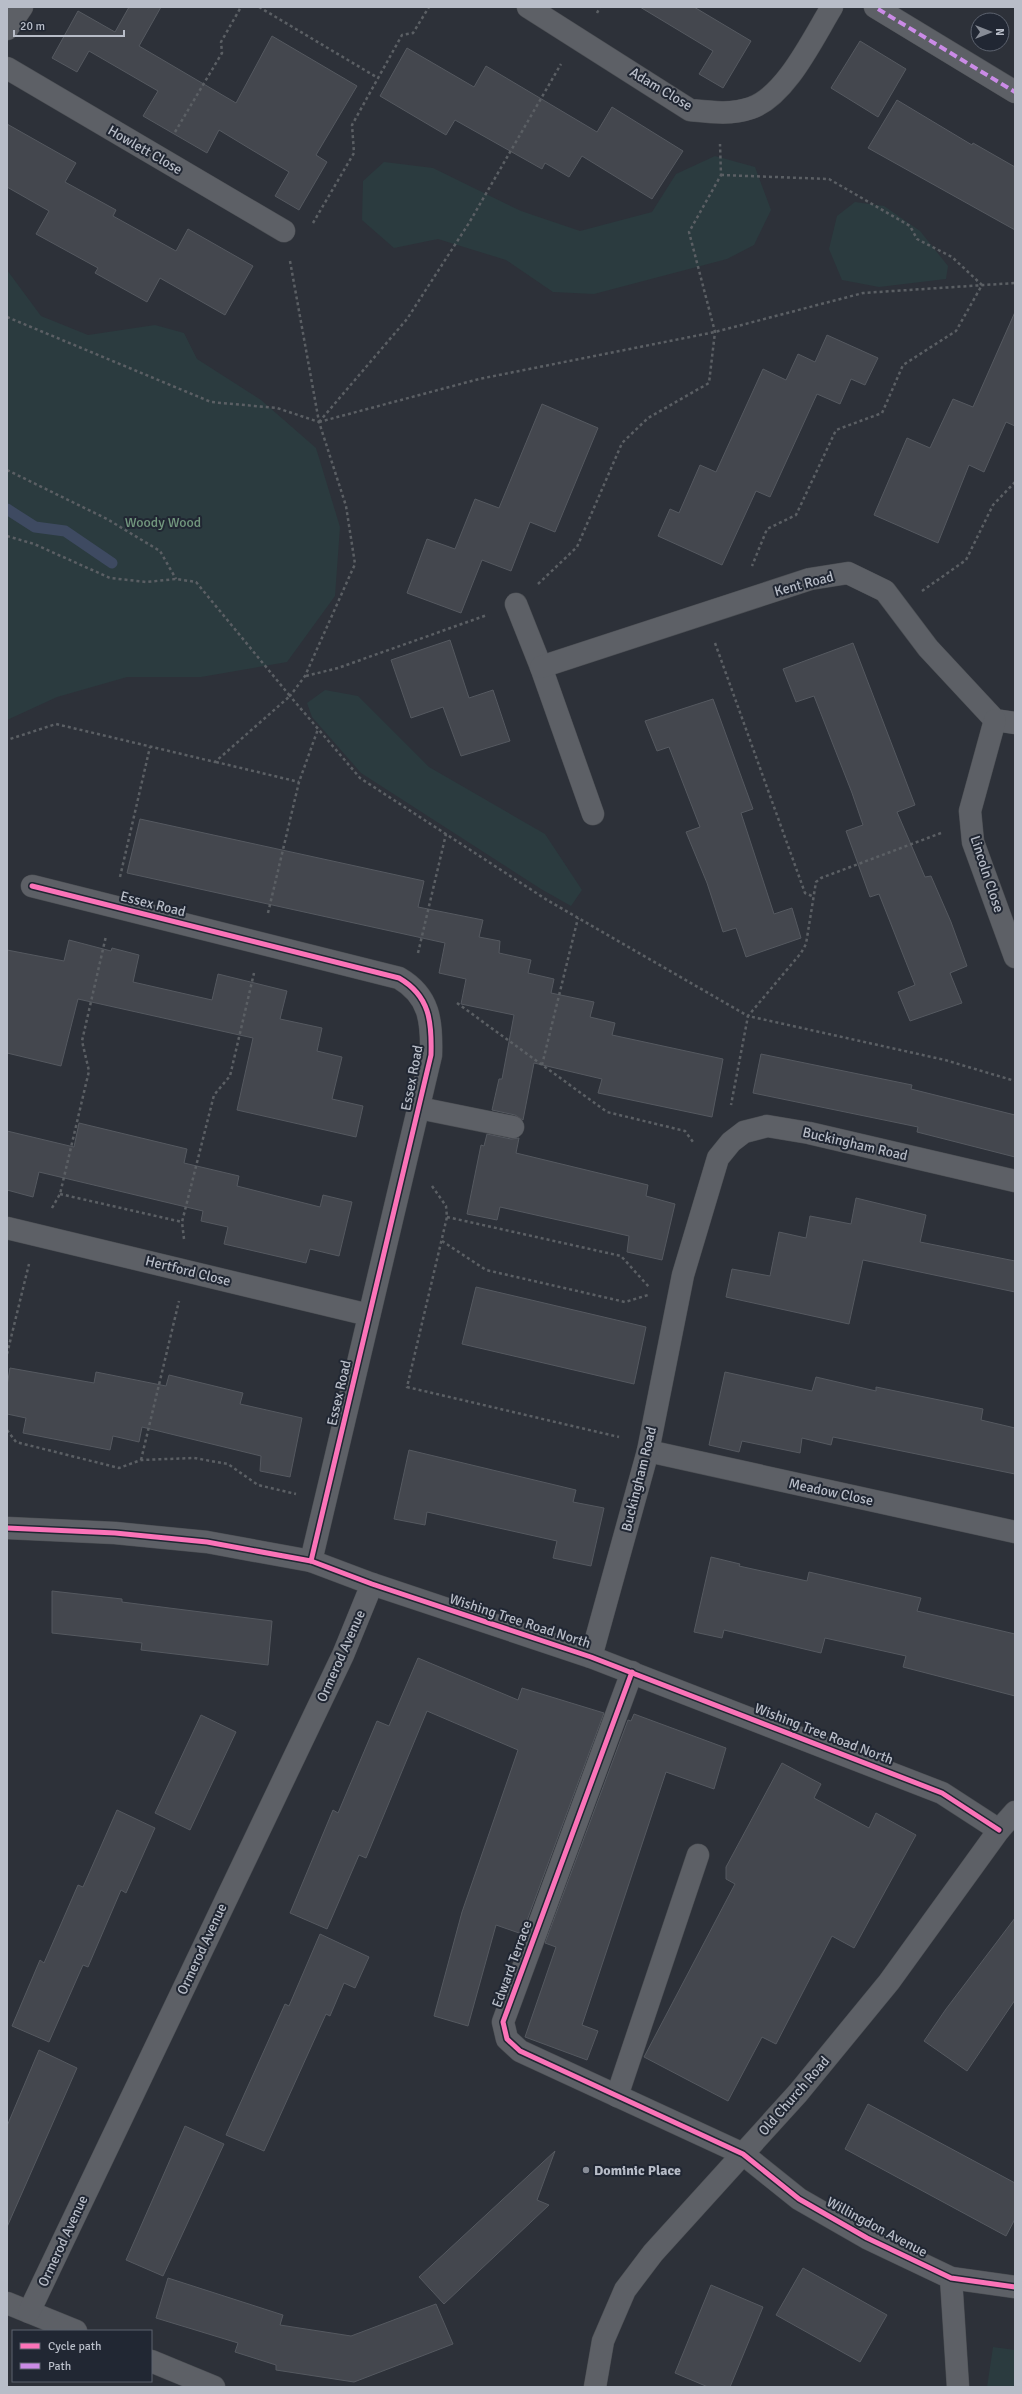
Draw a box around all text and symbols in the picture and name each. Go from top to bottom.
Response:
scale bar [14,12,124,38]
north arrow [970,12,1010,52]
text: 20 m [20,19,45,34]
text: N [993,28,1006,36]
street label: Adam Close [627,64,695,114]
street label: Howlett Close [105,122,185,178]
park label: Woody Wood [125,514,201,531]
street label: Kent Road [772,568,836,600]
street label: Lincoln Close [967,833,1007,915]
street label: Essex Road [119,888,187,920]
street label: Essex Road [397,1044,427,1112]
street label: Buckingham Road [801,1124,909,1164]
street label: Hertford Close [144,1252,232,1290]
street label: Essex Road [323,1359,355,1427]
street label: Buckingham Road [618,1425,660,1533]
street label: Meadow Close [787,1475,875,1509]
street label: Wishing Tree Road North [447,1590,593,1652]
street label: Ormerod Avenue [313,1607,369,1705]
street label: Wishing Tree Road North [752,1700,896,1768]
street label: Ormerod Avenue [173,1901,231,1997]
street label: Edward Terrace [488,1918,536,2010]
street label: Old Church Road [755,2053,833,2139]
place label: Dominic Place [594,2162,681,2179]
marker: Dominic Place [581,2165,591,2175]
street label: Ormerod Avenue [34,2193,92,2289]
street label: Willingdon Avenue [824,2193,930,2261]
legend [12,2330,152,2382]
text: Cycle path [48,2339,101,2354]
text: Path [48,2359,71,2374]

